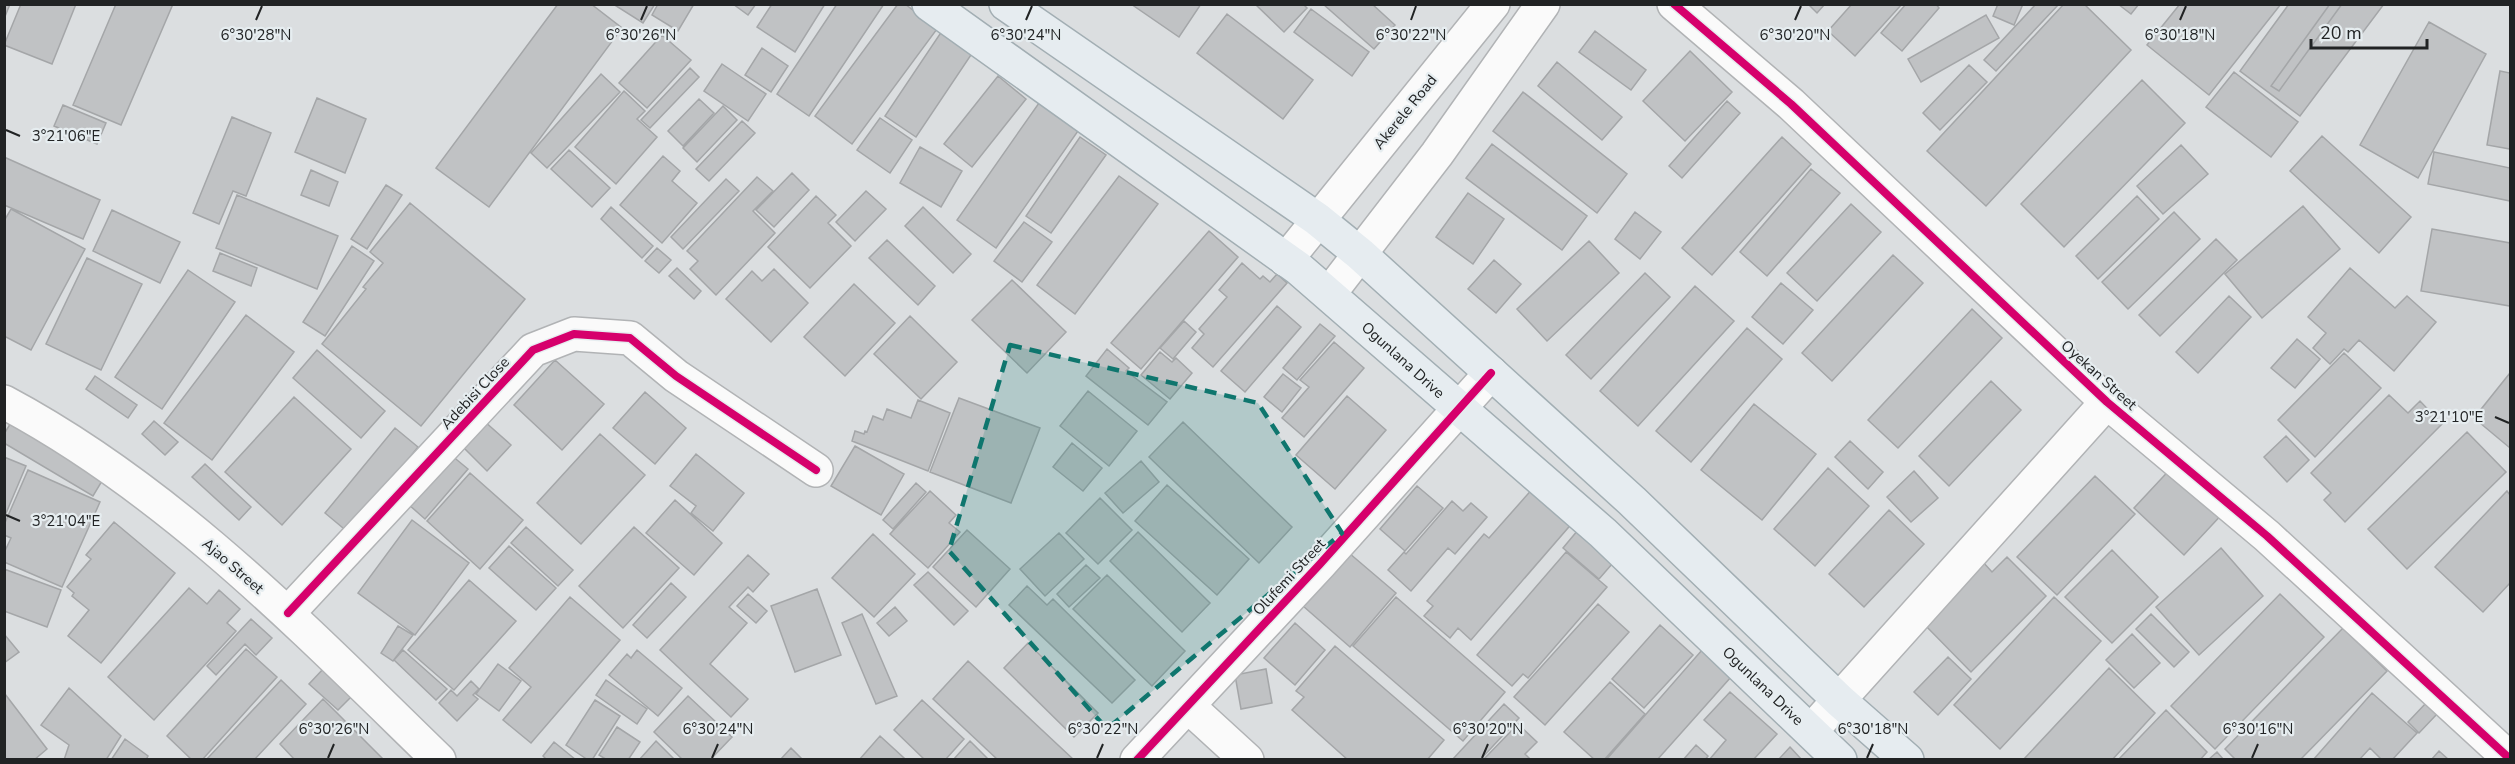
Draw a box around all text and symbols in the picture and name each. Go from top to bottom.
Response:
scale bar [2311,12,2426,50]
text: 20 m [2320,21,2362,45]
text: 6°30'28"N [221,25,291,45]
text: 6°30'26"N [606,25,676,45]
text: 6°30'24"N [991,25,1061,45]
text: 6°30'22"N [1376,25,1446,45]
text: 6°30'20"N [1760,25,1830,45]
text: 6°30'18"N [2145,25,2215,45]
street label: Akerele Road [1369,71,1441,153]
text: 3°21'06"E [32,126,100,146]
street label: Ogunlana Drive [1357,317,1449,403]
street label: Oyekan Street [2057,336,2142,415]
street label: Adebisi Close [436,352,514,434]
text: 3°21'10"E [2415,407,2483,427]
text: 3°21'04"E [32,511,100,531]
street label: Ajao Street [198,534,269,599]
street label: Olufemi Street [1248,534,1330,620]
street label: Ogunlana Drive [1718,642,1808,730]
text: 6°30'26"N [299,719,369,739]
text: 6°30'24"N [683,719,753,739]
text: 6°30'22"N [1068,719,1138,739]
text: 6°30'20"N [1453,719,1523,739]
text: 6°30'18"N [1838,719,1908,739]
text: 6°30'16"N [2223,719,2293,739]

